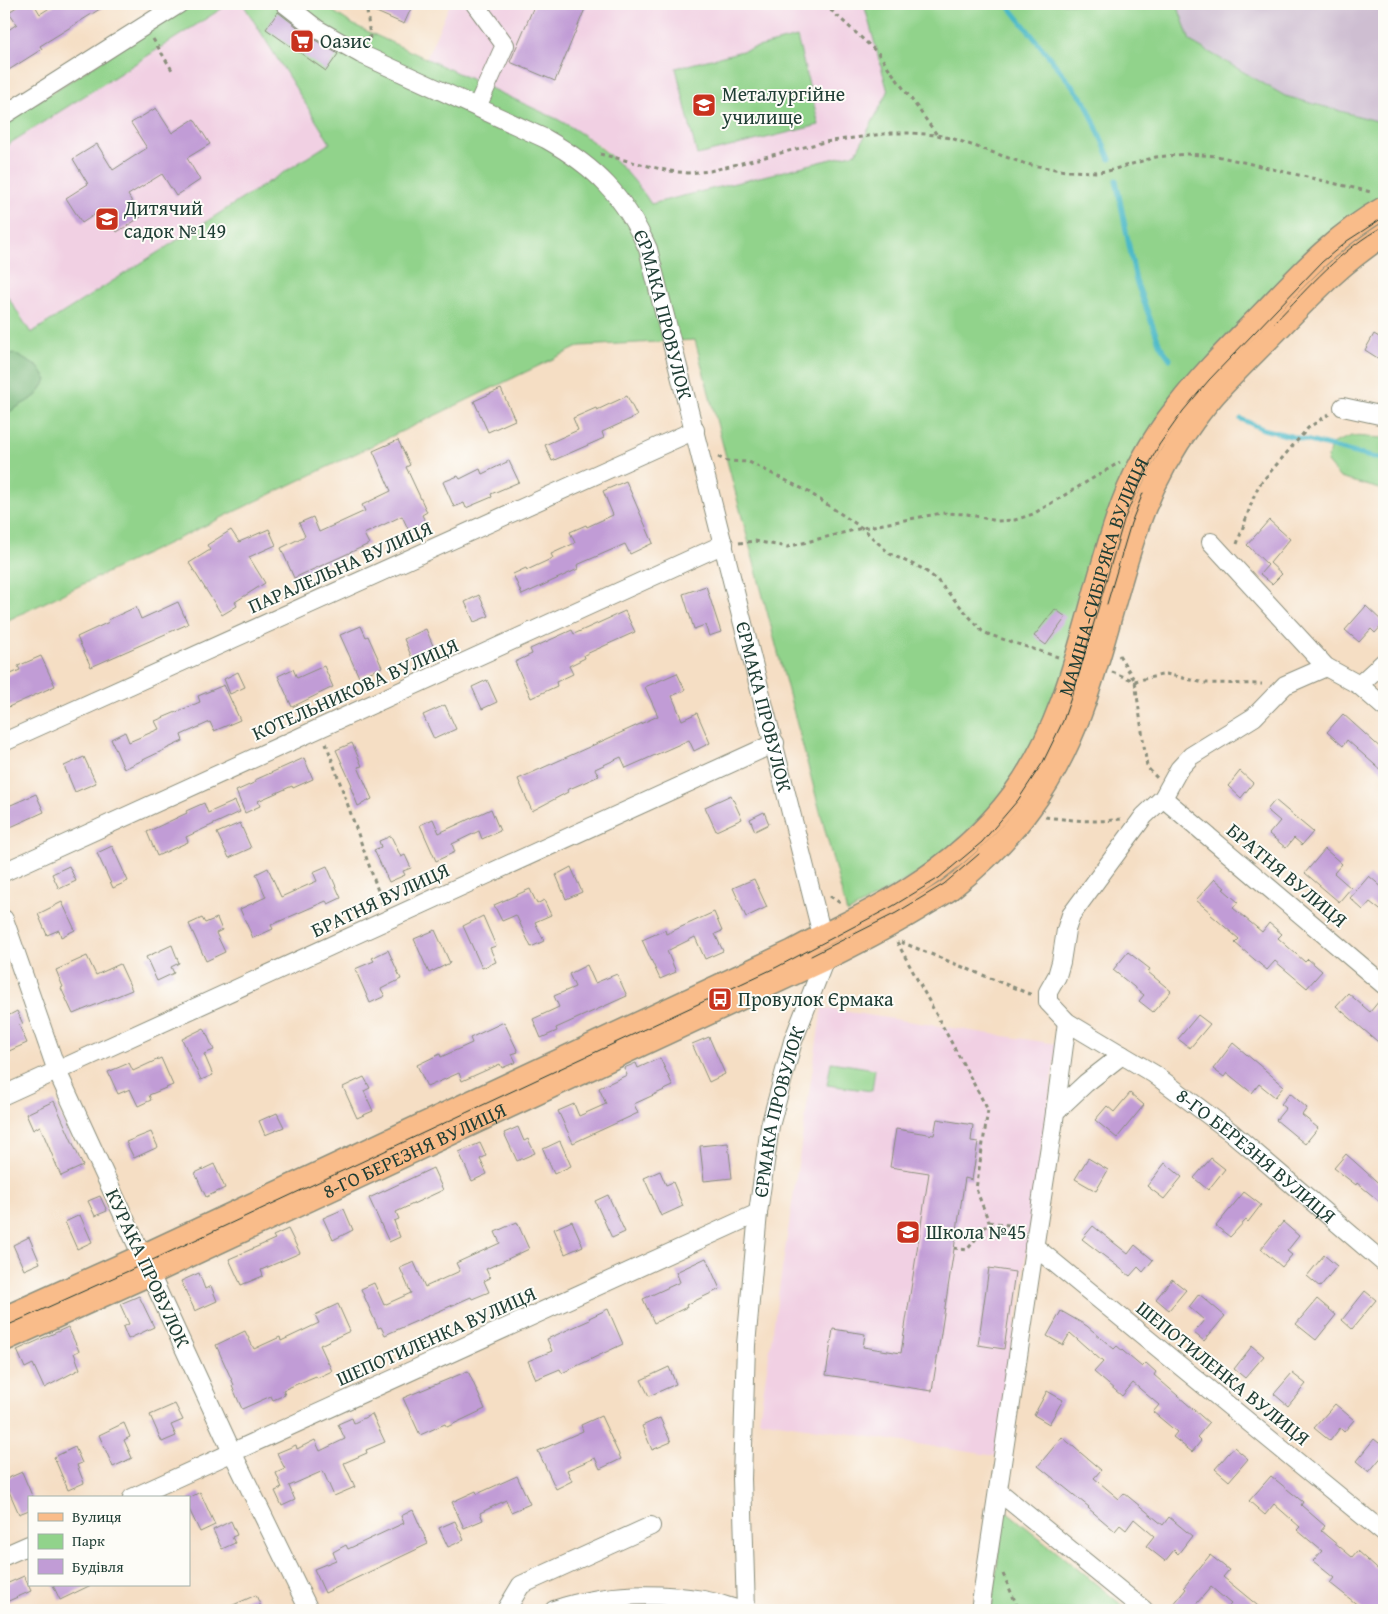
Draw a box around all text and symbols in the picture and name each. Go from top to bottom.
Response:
place label: Оазис [320,26,371,55]
supermarket icon: Оазис [289,28,315,54]
place label: Металургійне училище [721,79,845,131]
school or university icon: Металургійне училище [691,92,717,118]
place label: Дитячий садок №149 [123,193,226,245]
school or university icon: Дитячий садок №149 [94,206,120,232]
street label: ЄРМАКА ПРОВУЛОК [627,224,701,403]
street label: МАМІНА-СИБІРЯКА ВУЛИЦЯ [1050,452,1156,700]
street label: ПАРАЛЕЛЬНА ВУЛИЦЯ [243,513,437,620]
street label: ЄРМАКА ПРОВУЛОК [729,618,800,796]
street label: КОТЕЛЬНИКОВА ВУЛИЦЯ [247,630,463,747]
street label: БРАТНЯ ВУЛИЦЯ [1221,816,1354,934]
street label: БРАТНЯ ВУЛИЦЯ [306,855,454,944]
place label: Провулок Єрмака [738,984,894,1013]
bus stop icon: Провулок Єрмака [707,986,733,1012]
street label: ЄРМАКА ПРОВУЛОК [745,1021,812,1199]
street label: 8-ГО БЕРЕЗНЯ ВУЛИЦЯ [1170,1081,1343,1230]
street label: 8-ГО БЕРЕЗНЯ ВУЛИЦЯ [318,1095,511,1205]
street label: КУРАКА ПРОВУЛОК [99,1183,198,1353]
place label: Школа №45 [926,1217,1026,1246]
school or university icon: Школа №45 [895,1219,921,1245]
street label: ШЕПОТИЛЕНКА ВУЛИЦЯ [331,1278,541,1393]
street label: ШЕПОТИЛЕНКА ВУЛИЦЯ [1130,1293,1317,1452]
legend [28,1496,190,1586]
text: Вулиця [72,1506,122,1527]
text: Парк [72,1530,105,1551]
text: Будівля [72,1556,124,1577]

